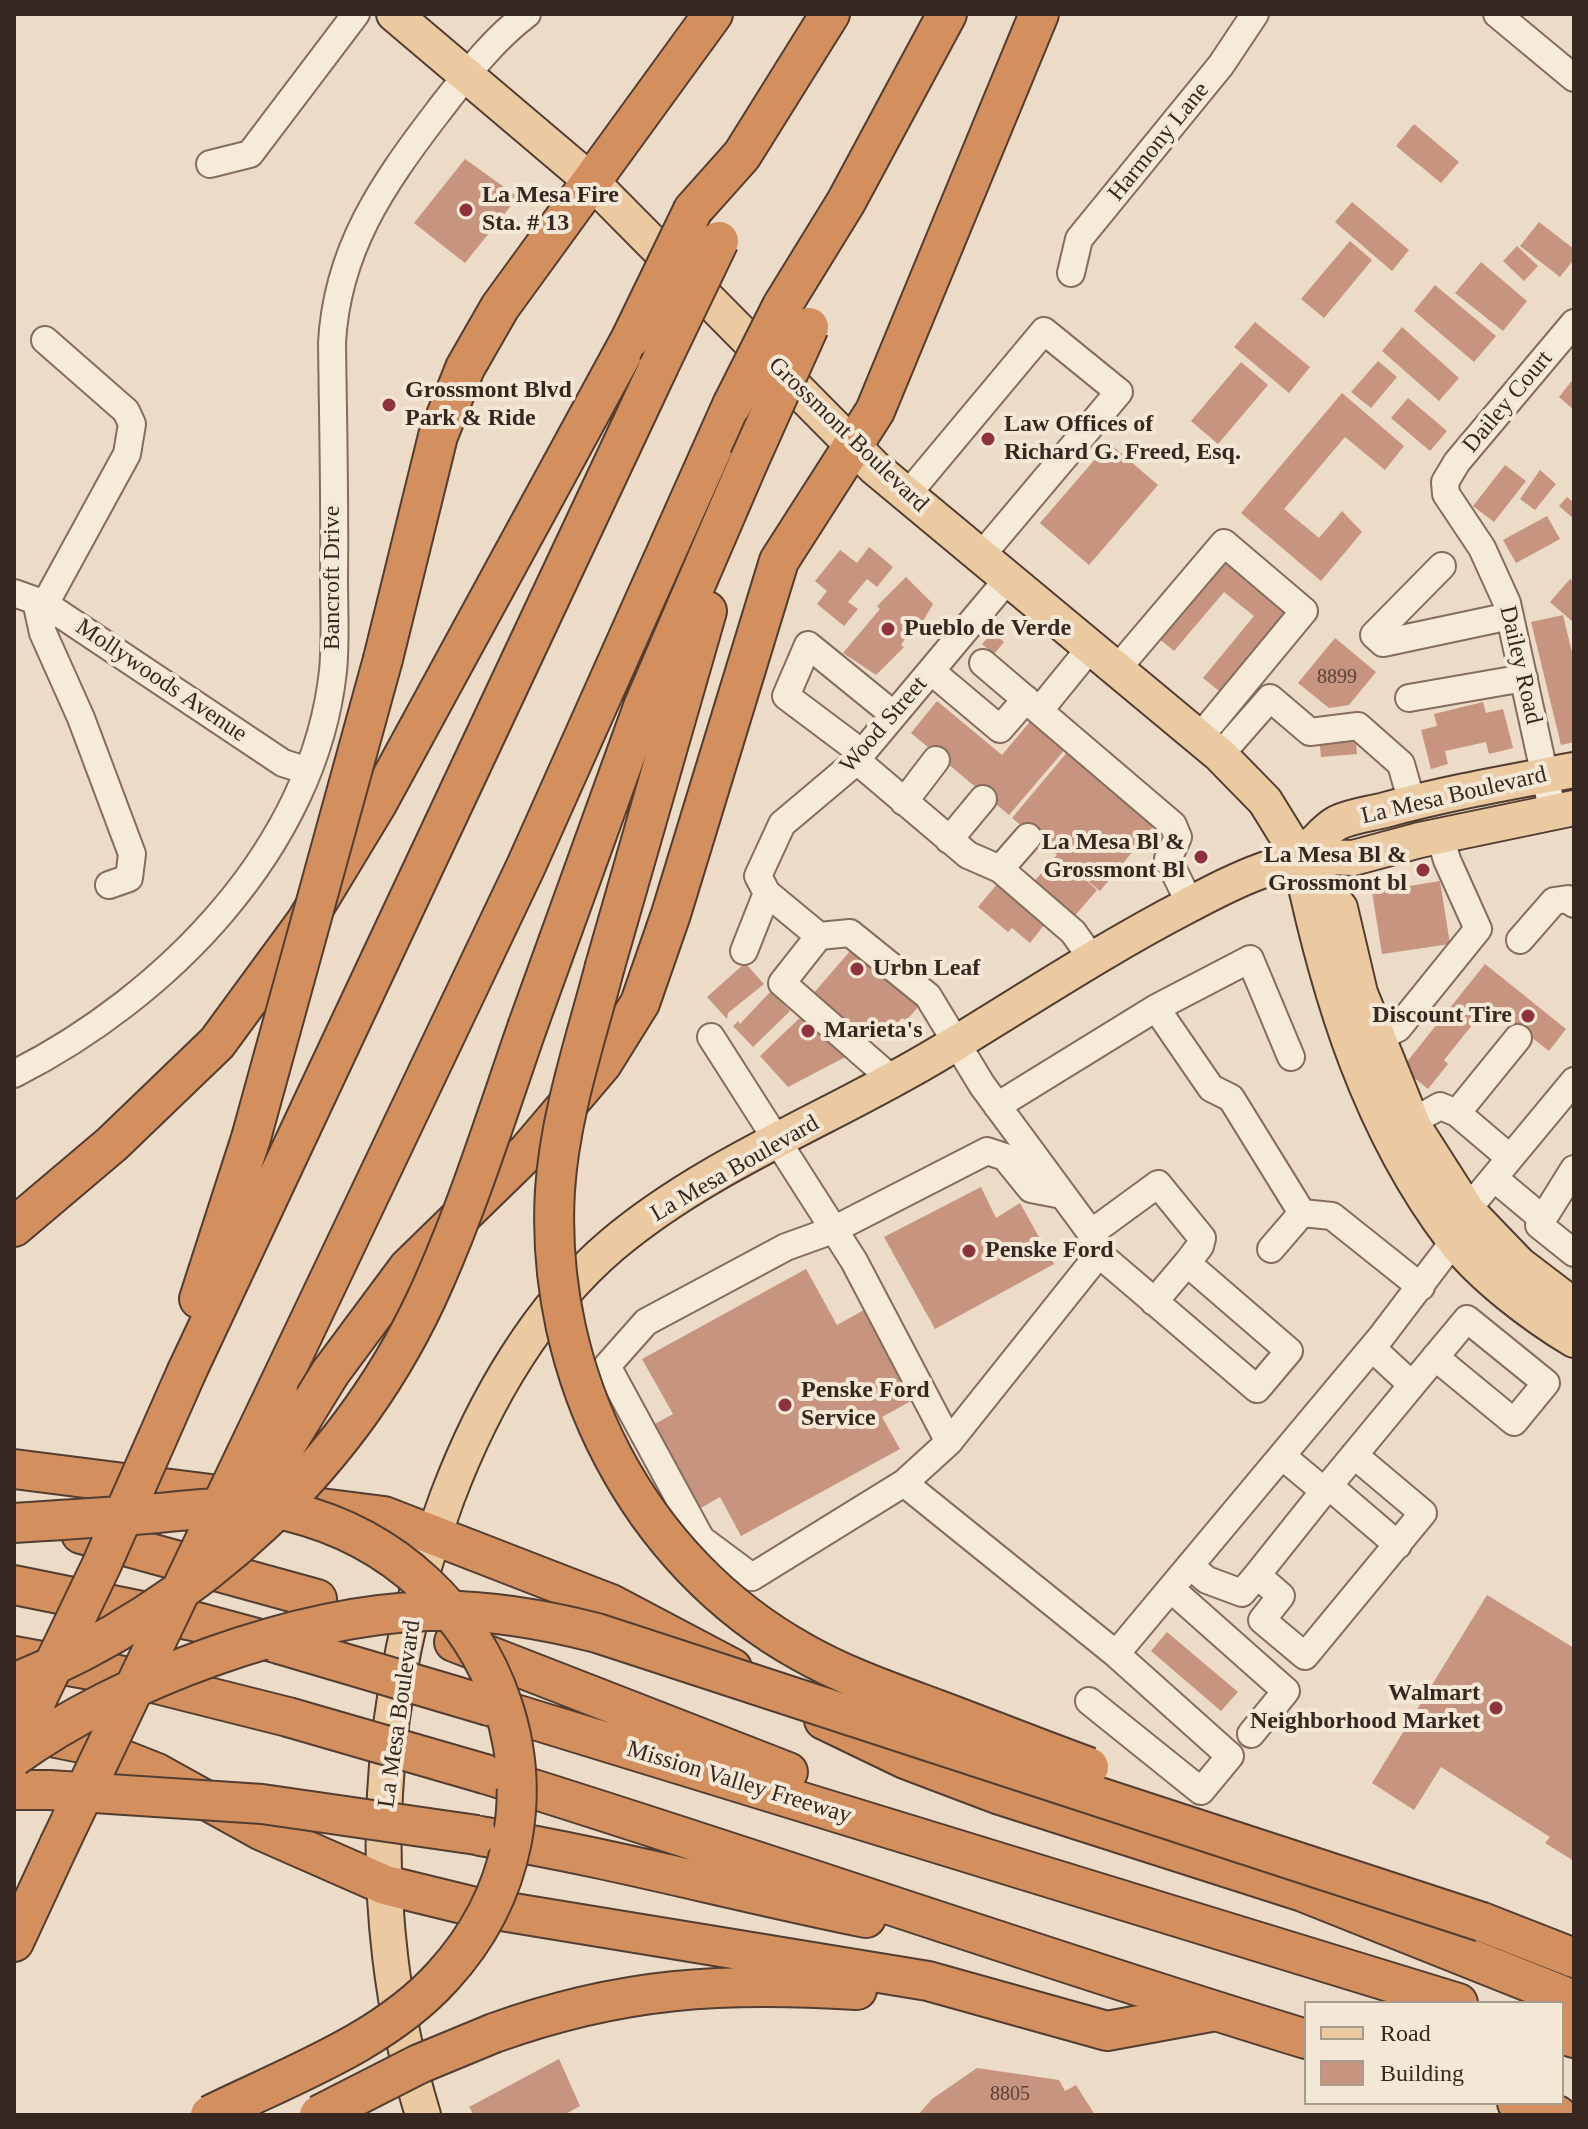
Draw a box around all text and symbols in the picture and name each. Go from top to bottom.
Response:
street label: Harmony Lane [1102,77,1216,207]
place label: La Mesa Fire Sta. # 13 [482,182,619,238]
marker: La Mesa Fire Sta. # 13 [457,201,475,219]
street label: Dailey Court [1457,345,1559,459]
street label: Grossmont Boulevard [762,351,934,519]
place label: Grossmont Blvd Park & Ride [405,377,572,433]
marker: Grossmont Blvd Park & Ride [380,396,398,414]
place label: Law Offices of Richard G. Freed, Esq. [1004,411,1241,467]
marker: Law Offices of Richard G. Freed, Esq. [979,430,997,448]
street label: Bancroft Drive [319,506,347,650]
street label: Dailey Road [1492,603,1548,727]
street label: Mollywoods Avenue [70,613,252,749]
place label: Pueblo de Verde [904,615,1071,643]
marker: Pueblo de Verde [879,620,897,638]
house number: 8899 [1317,666,1357,690]
street label: Wood Street [834,671,934,779]
street label: La Mesa Boulevard [1359,761,1549,831]
place label: La Mesa Bl & Grossmont Bl [1042,829,1185,885]
place label: La Mesa Bl & Grossmont bl [1264,842,1407,898]
marker: La Mesa Bl & Grossmont Bl [1192,848,1210,866]
marker: La Mesa Bl & Grossmont bl [1414,861,1432,879]
place label: Urbn Leaf [873,955,980,983]
marker: Urbn Leaf [848,960,866,978]
place label: Discount Tire [1372,1002,1512,1030]
marker: Discount Tire [1519,1007,1537,1025]
place label: Marieta's [824,1017,923,1045]
marker: Marieta's [799,1022,817,1040]
street label: La Mesa Boulevard [646,1109,824,1229]
place label: Penske Ford [985,1237,1114,1265]
marker: Penske Ford [960,1242,978,1260]
place label: Penske Ford Service [801,1377,930,1433]
marker: Penske Ford Service [776,1396,794,1414]
street label: La Mesa Boulevard [373,1618,427,1810]
place label: Walmart Neighborhood Market [1250,1680,1480,1736]
marker: Walmart Neighborhood Market [1487,1699,1505,1717]
street label: Mission Valley Freeway [623,1735,855,1831]
legend [1304,2001,1564,2105]
text: Road [1380,2020,1431,2046]
text: Building [1380,2060,1464,2086]
house number: 8805 [990,2083,1030,2107]

